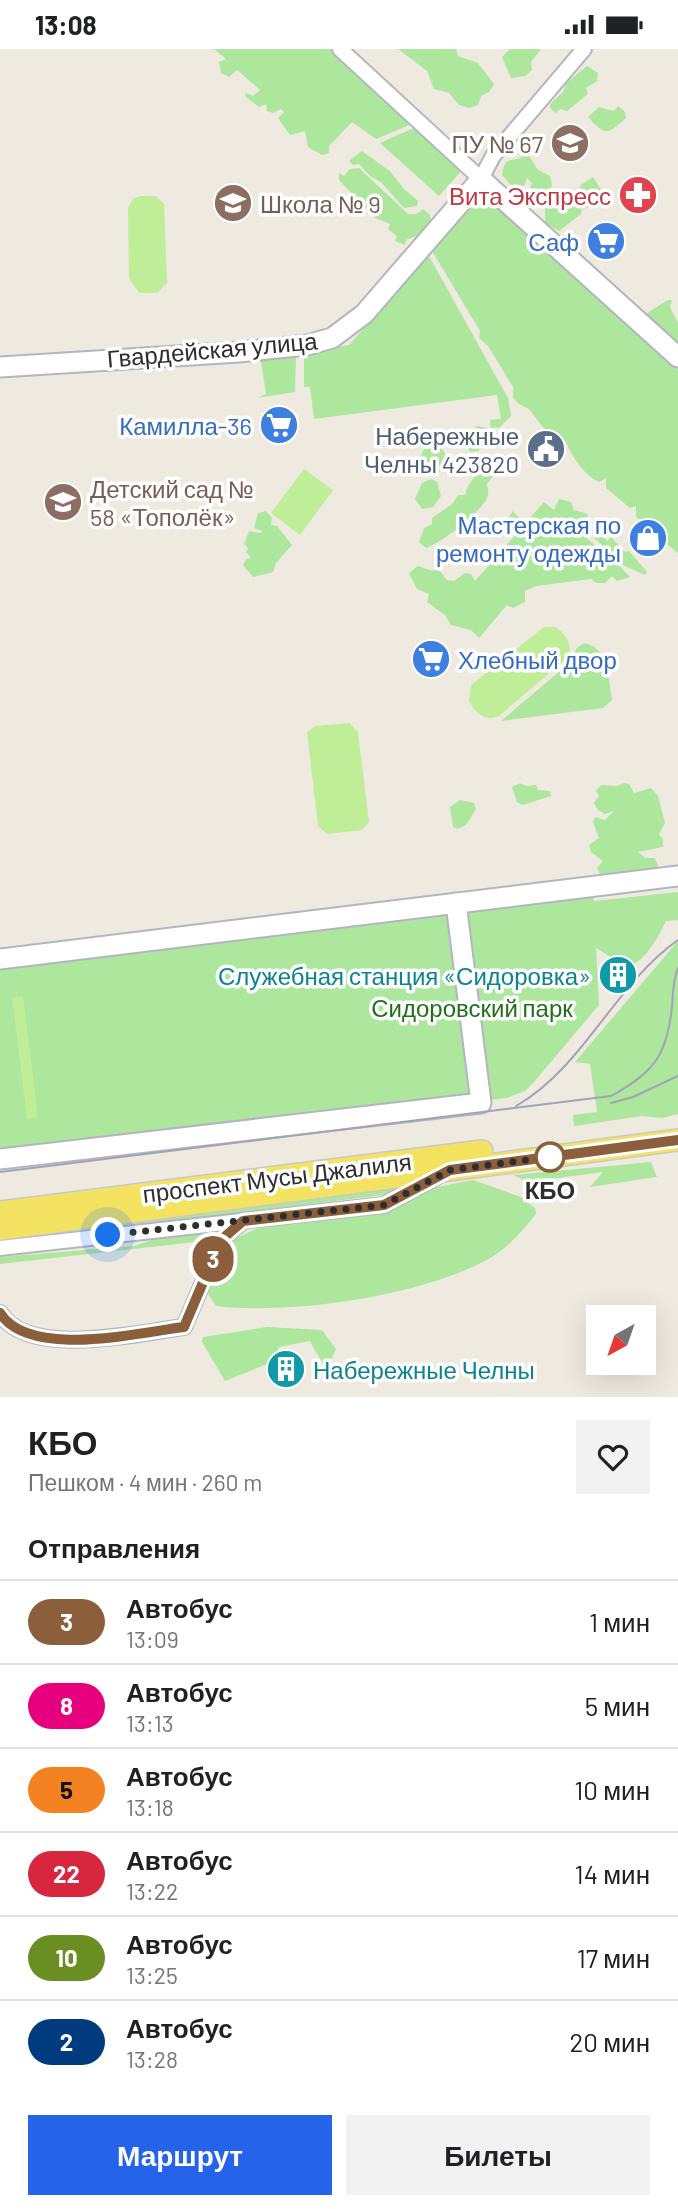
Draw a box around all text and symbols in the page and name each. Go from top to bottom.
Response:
text: 13:08 [35,9,97,40]
school or university icon: ПУ № 67 [549,122,591,164]
place label: ПУ № 67 [451,129,543,158]
pharmacy icon: Вита Экспресс [617,174,659,216]
place label: Вита Экспресс [449,181,611,210]
school or university icon: Школа № 9 [212,182,254,224]
place label: Школа № 9 [260,189,381,218]
supermarket icon: Саф [585,220,627,262]
place label: Саф [528,227,579,256]
street label: Гвардейская улица [106,325,319,373]
supermarket icon: Камилла-36 [258,404,300,446]
place label: Камилла-36 [119,411,252,440]
place label: Набережные Челны 423820 [364,421,519,478]
public building icon: Набережные Челны 423820 [525,428,567,470]
place label: Детский сад № 58 «Тополёк» [90,474,254,531]
school or university icon: Детский сад № 58 «Тополёк» [42,481,84,523]
place label: Мастерская по ремонту одежды [436,510,621,567]
shop icon: Мастерская по ремонту одежды [627,517,669,559]
supermarket icon: Хлебный двор [410,638,452,680]
place label: Хлебный двор [458,645,617,674]
building icon: Служебная станция «Сидоровка» [597,954,639,996]
place label: Служебная станция «Сидоровка» [218,961,591,990]
park label: Сидоровский парк [371,993,573,1022]
marker: КБО [535,1142,565,1172]
street label: проспект Мусы Джалиля [141,1146,413,1208]
place label: КБО [525,1175,575,1204]
your location [90,1217,125,1252]
line badge: 3 [190,1236,236,1282]
text: 3 [207,1244,219,1273]
north arrow [586,1305,656,1375]
map controls [586,1305,656,1375]
building icon: Набережные Челны [265,1348,307,1390]
place label: Набережные Челны [313,1355,535,1384]
button: heart [576,1420,650,1494]
text: КБО [28,1422,98,1462]
text: Пешком · 4 мин · 260 m [28,1468,262,1496]
text: Отправления [28,1532,200,1563]
text: Автобус [126,1592,233,1623]
text: 1 мин [589,1606,650,1637]
text: 3 [60,1607,73,1636]
text: 13:09 [126,1625,179,1653]
text: Автобус [126,1676,233,1707]
text: 5 мин [585,1690,650,1721]
text: 8 [60,1691,73,1720]
text: 13:13 [126,1709,174,1737]
text: Автобус [126,1760,233,1791]
text: 10 мин [574,1774,650,1805]
text: 5 [60,1775,73,1804]
text: 13:18 [126,1793,174,1821]
text: Автобус [126,1844,233,1875]
text: 14 мин [575,1858,650,1889]
text: 22 [53,1859,80,1888]
text: 13:22 [126,1877,178,1905]
text: Автобус [126,1928,233,1959]
text: 17 мин [577,1942,650,1973]
text: 10 [55,1943,78,1972]
text: 13:25 [126,1961,178,1989]
text: Автобус [126,2012,233,2043]
text: 20 мин [569,2026,650,2057]
text: 2 [60,2027,73,2056]
text: 13:28 [126,2045,178,2073]
button: Маршрут [28,2115,332,2195]
button: Билеты [346,2115,650,2195]

